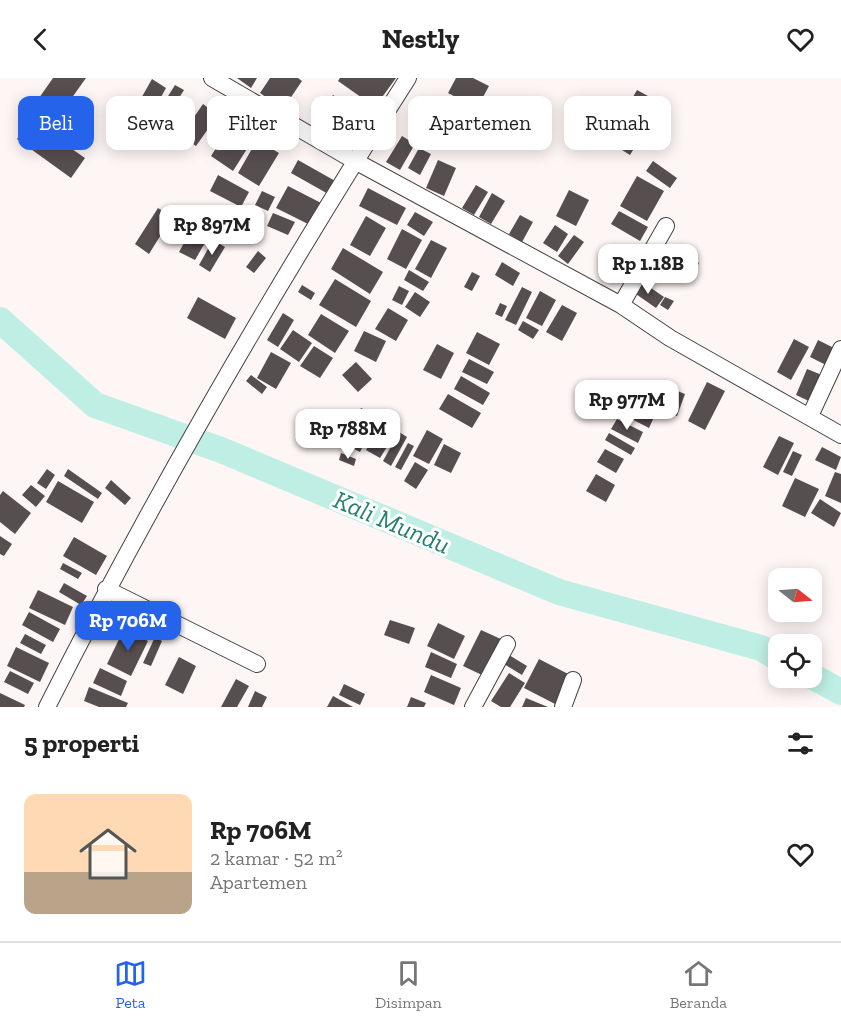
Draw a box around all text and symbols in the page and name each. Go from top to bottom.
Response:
icon: back [24,23,57,56]
text: Nestly [382,23,459,55]
icon: heart [784,23,817,56]
chip: Beli [18,96,94,150]
chip: Sewa [106,96,195,150]
chip: Filter [207,96,299,150]
chip: Baru [311,96,396,150]
chip: Apartemen [408,96,552,150]
chip: Rumah [564,96,671,150]
pin: Rp 897M [157,205,267,256]
text: Rp 897M [173,212,251,236]
pin: Rp 1.18B [586,244,710,295]
text: Rp 1.18B [612,251,684,275]
pin: Rp 977M [572,380,682,431]
text: Rp 977M [589,387,665,411]
pin: Rp 788M [293,409,403,460]
text: Rp 788M [309,416,387,440]
water label: Kali Mundu [329,483,455,561]
north arrow [768,568,822,622]
map controls [768,568,822,688]
pin: Rp 706M [73,601,183,652]
text: Rp 706M [89,608,167,632]
button: locate [768,634,822,688]
text: 5 properti [24,727,139,759]
icon: filters [784,727,817,760]
text: Rp 706M [210,814,311,846]
icon: home [72,818,144,890]
icon: heart [784,838,817,871]
text: 2 kamar · 52 m² [210,846,343,870]
text: Apartemen [210,870,307,894]
tab: Peta [114,957,147,1012]
tab: Disimpan [375,957,442,1012]
tab: Beranda [670,957,727,1012]

